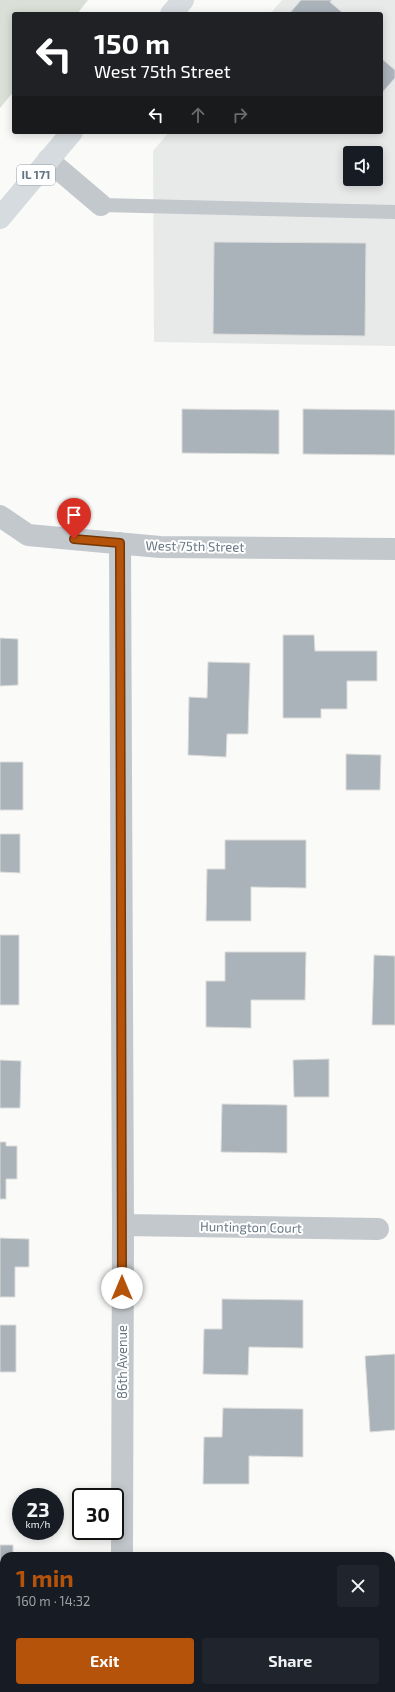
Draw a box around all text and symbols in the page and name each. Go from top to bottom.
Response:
text: 150 m [94,26,170,60]
icon: left [28,28,80,80]
text: West 75th Street [94,60,231,82]
icon: left [145,104,167,126]
icon: ahead [187,104,209,126]
icon: right [229,104,251,126]
map controls [343,146,383,186]
button: sound [343,146,383,186]
road number: IL 171 [17,165,55,185]
pin [57,498,91,539]
icon: arrive [63,504,85,526]
street label: West 75th Street [146,537,245,555]
street label: Huntington Court [200,1218,302,1236]
position arrow [101,1267,143,1309]
street label: 86th Avenue [114,1325,130,1399]
speed limit sign: 30 [72,1488,124,1540]
text: 23 [27,1497,49,1521]
text: km/h [26,1518,50,1530]
text: 1 min [16,1563,74,1592]
button: close [337,1565,379,1607]
text: 160 m · 14:32 [16,1593,90,1609]
button: Exit [16,1638,194,1684]
button: Share [202,1638,379,1684]

